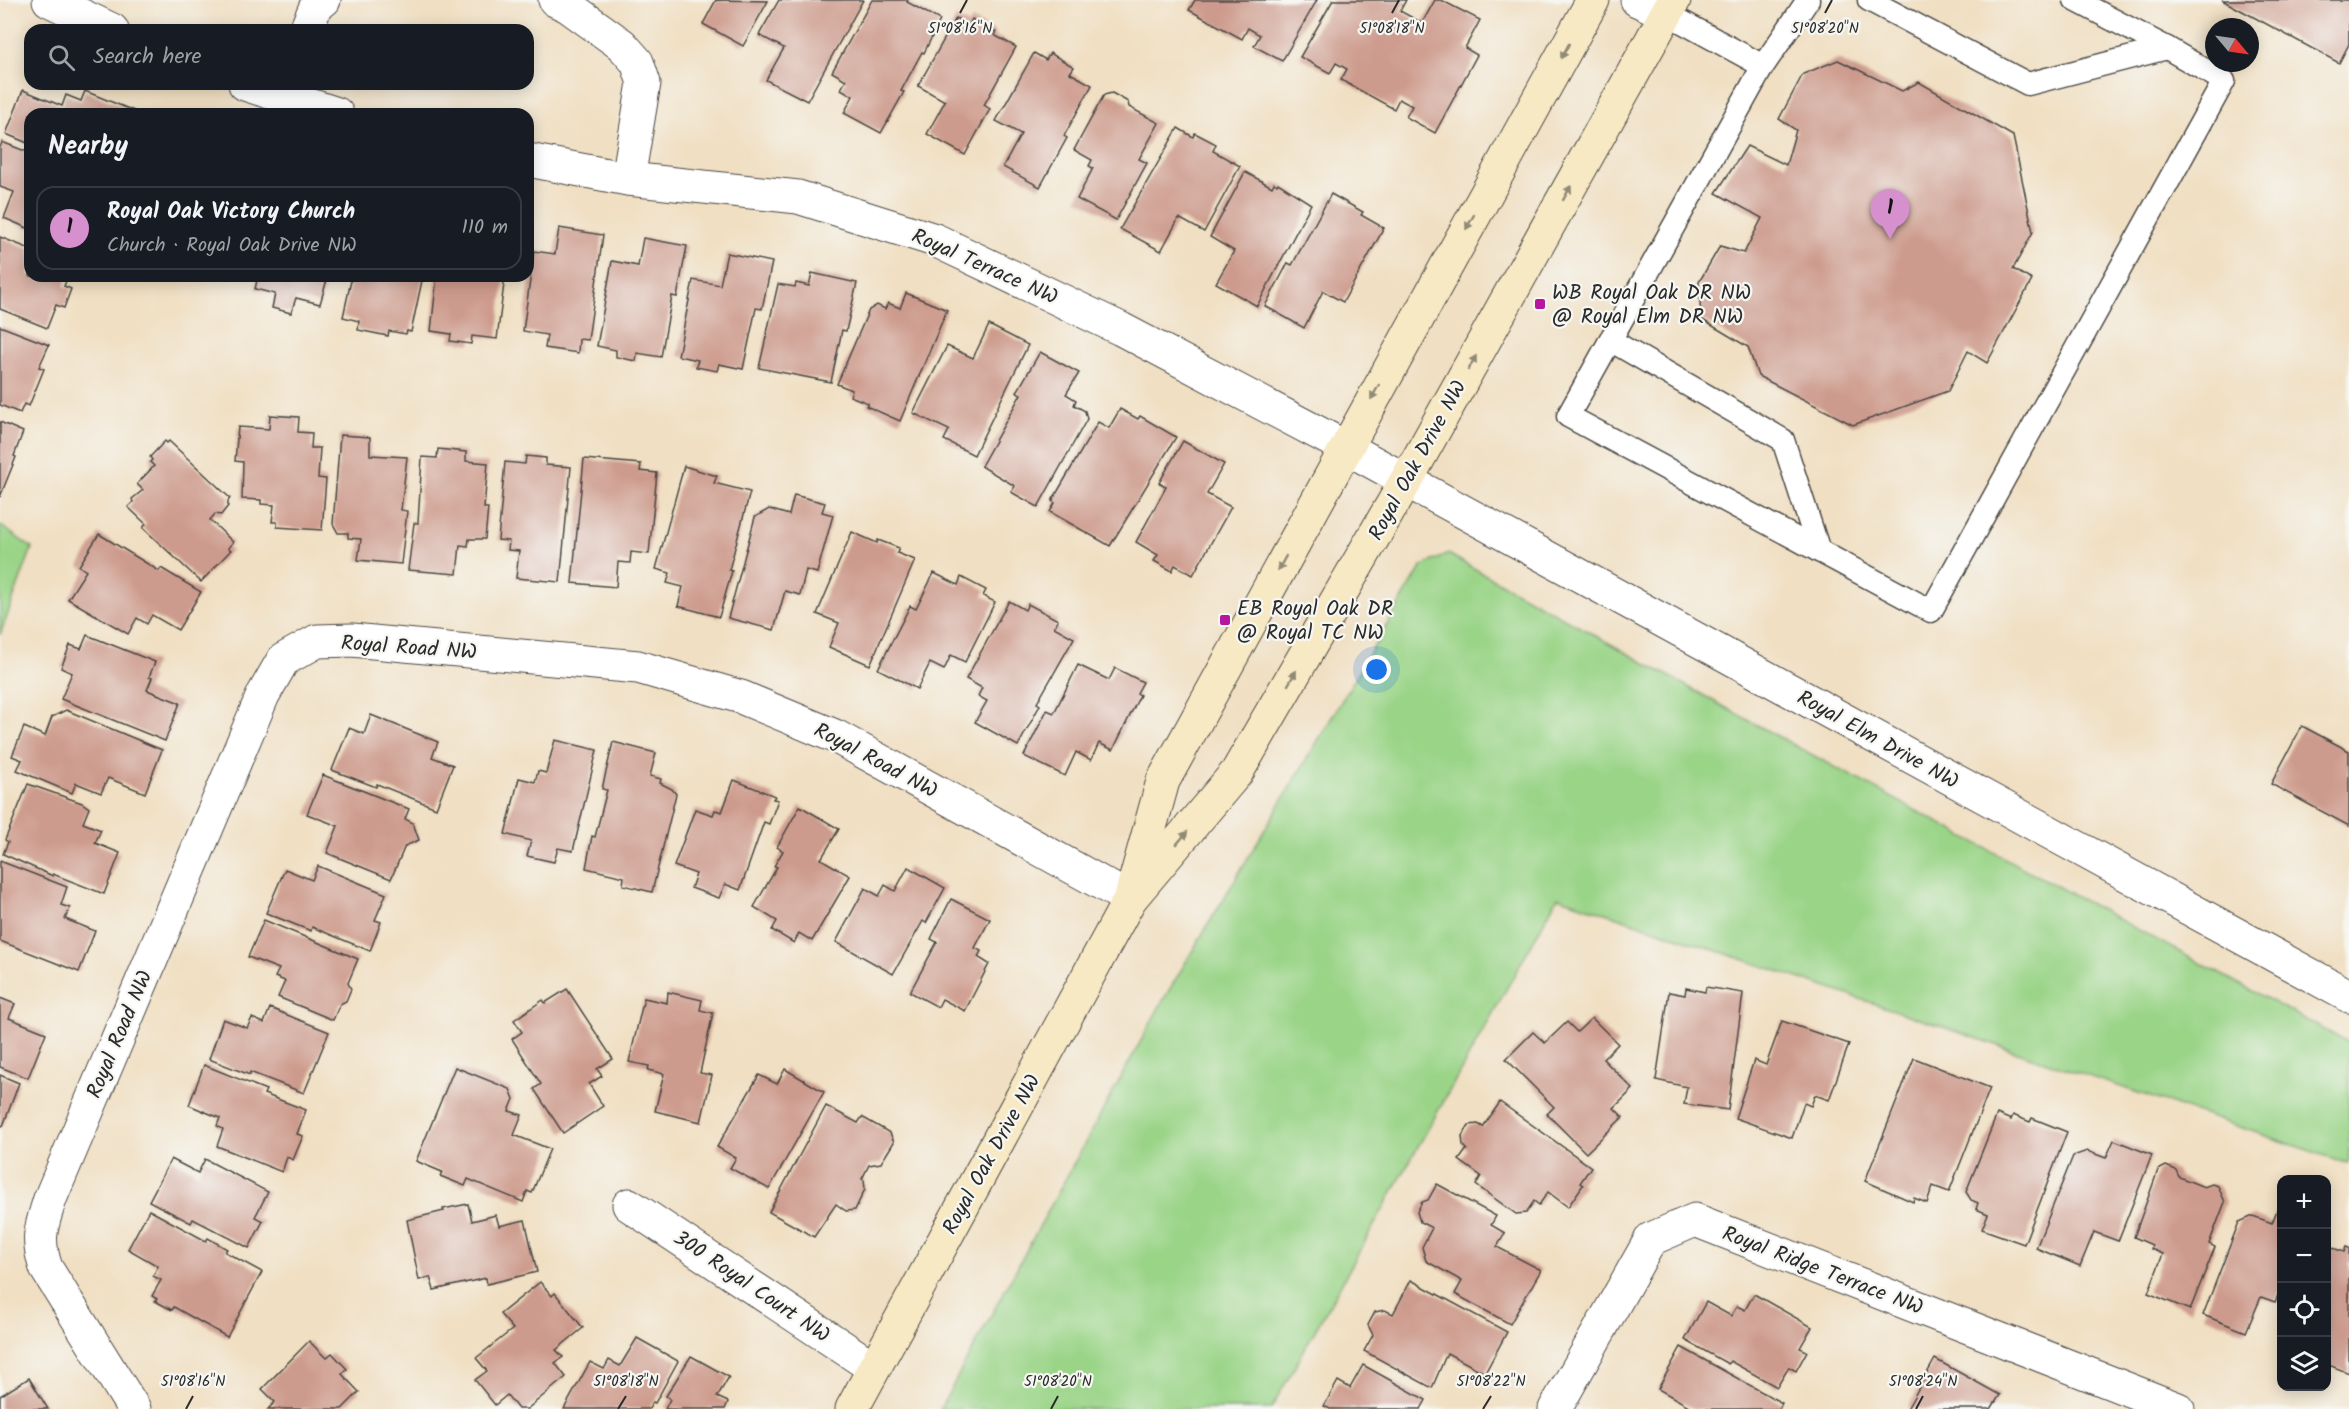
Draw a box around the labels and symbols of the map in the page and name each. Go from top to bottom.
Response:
text: 51°08'16"N [928,17,992,41]
text: 51°08'18"N [1359,17,1425,41]
text: 51°08'20"N [1791,17,1859,41]
north arrow [2205,18,2259,72]
one-way arrow [1559,43,1570,59]
one-way arrow [1562,184,1572,201]
pin: 1 [1870,190,1910,239]
one-way arrow [1465,214,1475,231]
street label: Royal Terrace NW [906,220,1063,314]
place label: WB Royal Oak DR NW @ Royal Elm DR NW [1552,277,1751,334]
marker: WB Royal Oak DR NW @ Royal Elm DR NW [1533,297,1547,311]
one-way arrow [1467,354,1477,371]
street label: Royal Oak Drive NW [1361,374,1476,547]
one-way arrow [1370,384,1381,400]
one-way arrow [1277,555,1287,572]
place label: EB Royal Oak DR @ Royal TC NW [1237,593,1393,650]
marker: EB Royal Oak DR @ Royal TC NW [1218,613,1232,627]
street label: Royal Road NW [340,627,478,670]
your location [1362,655,1391,684]
one-way arrow [1287,669,1297,686]
street label: Royal Elm Drive NW [1790,682,1964,798]
street label: Royal Road NW [807,715,943,808]
one-way arrow [1175,830,1188,846]
street label: Royal Road NW [79,965,162,1104]
street label: Royal Oak Drive NW [935,1068,1050,1241]
street label: Royal Ridge Terrace NW [1717,1218,1928,1325]
street label: 300 Royal Court NW [666,1222,836,1352]
text: 51°08'16"N [161,1370,225,1394]
text: 51°08'18"N [593,1370,659,1394]
text: 51°08'20"N [1024,1370,1092,1394]
text: 51°08'22"N [1456,1370,1526,1394]
text: 51°08'24"N [1889,1370,1957,1394]

